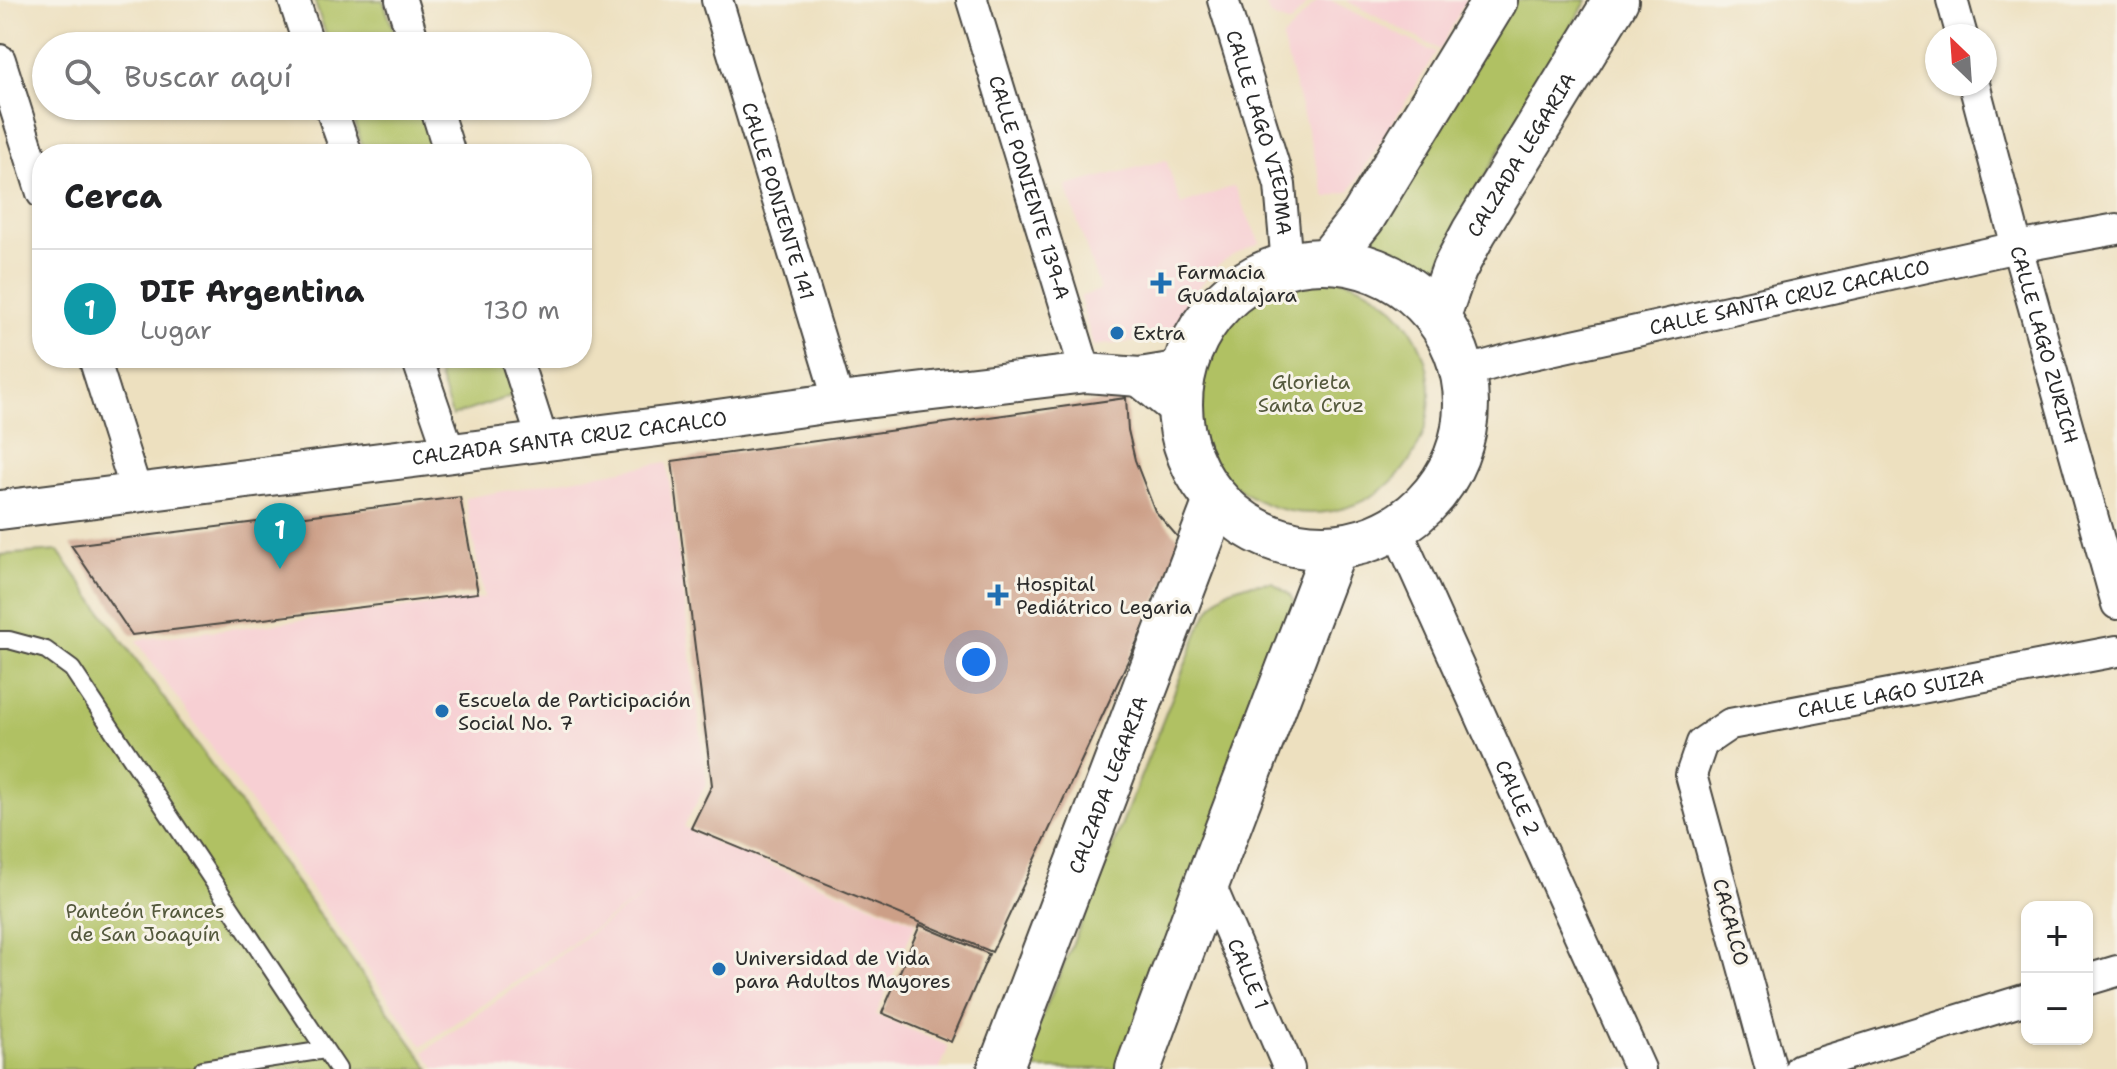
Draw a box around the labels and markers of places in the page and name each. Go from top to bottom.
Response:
place label: Farmacia Guadalajara [1177,259,1298,308]
marker: Farmacia Guadalajara [1152,274,1170,292]
place label: Extra [1133,320,1186,346]
marker: Extra [1108,324,1126,342]
pin: 1 [254,503,306,569]
place label: Hospital Pediátrico Legaria [1016,571,1192,620]
marker: Hospital Pediátrico Legaria [987,584,1009,606]
place label: Escuela de Participación Social No. 7 [458,687,691,736]
marker: Escuela de Participación Social No. 7 [433,702,451,720]
place label: Universidad de Vida para Adultos Mayores [735,945,951,994]
marker: Universidad de Vida para Adultos Mayores [710,960,728,978]

